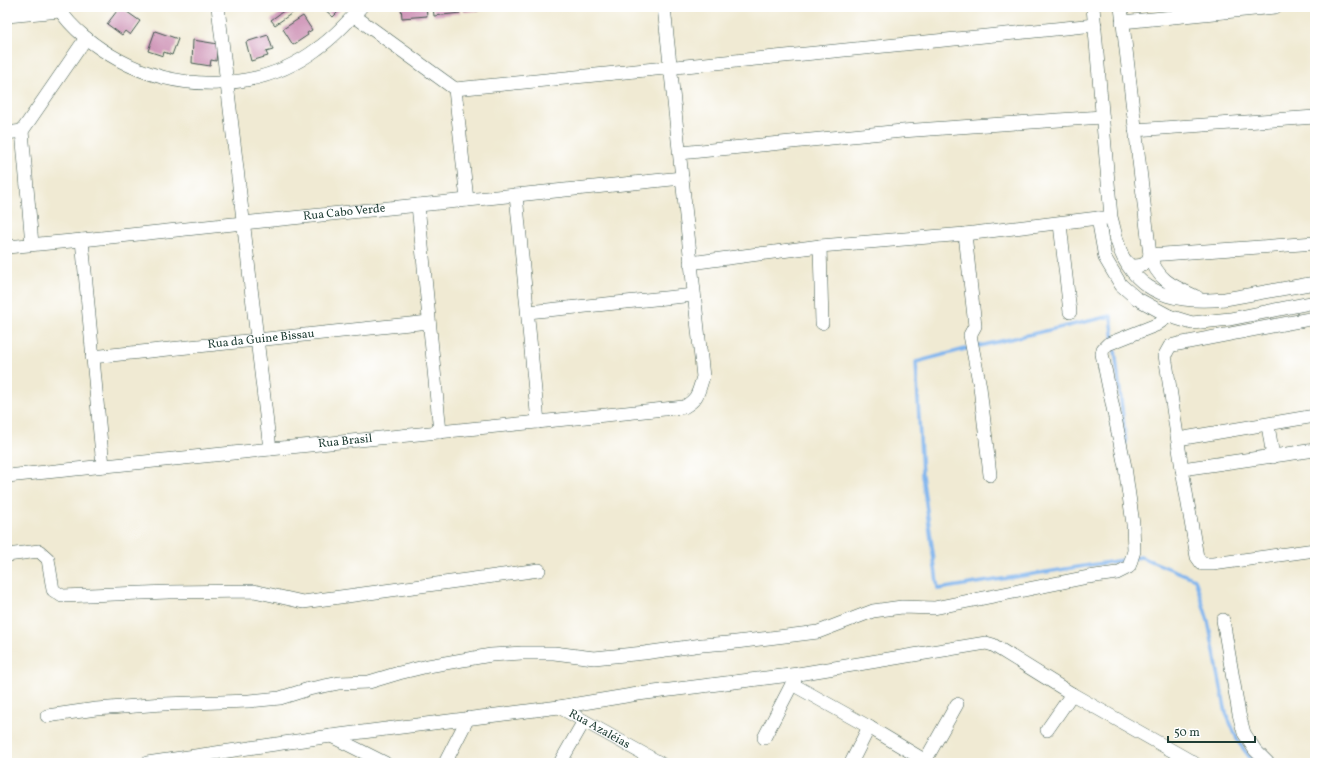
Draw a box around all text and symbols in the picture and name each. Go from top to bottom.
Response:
street label: Rua Cabo Verde [302,200,386,225]
street label: Rua da Guine Bissau [207,326,315,353]
street label: Rua Brasil [317,431,373,452]
street label: Rua Azaléias [566,706,633,753]
scale bar [1168,718,1255,744]
text: 50 m [1174,725,1200,741]

